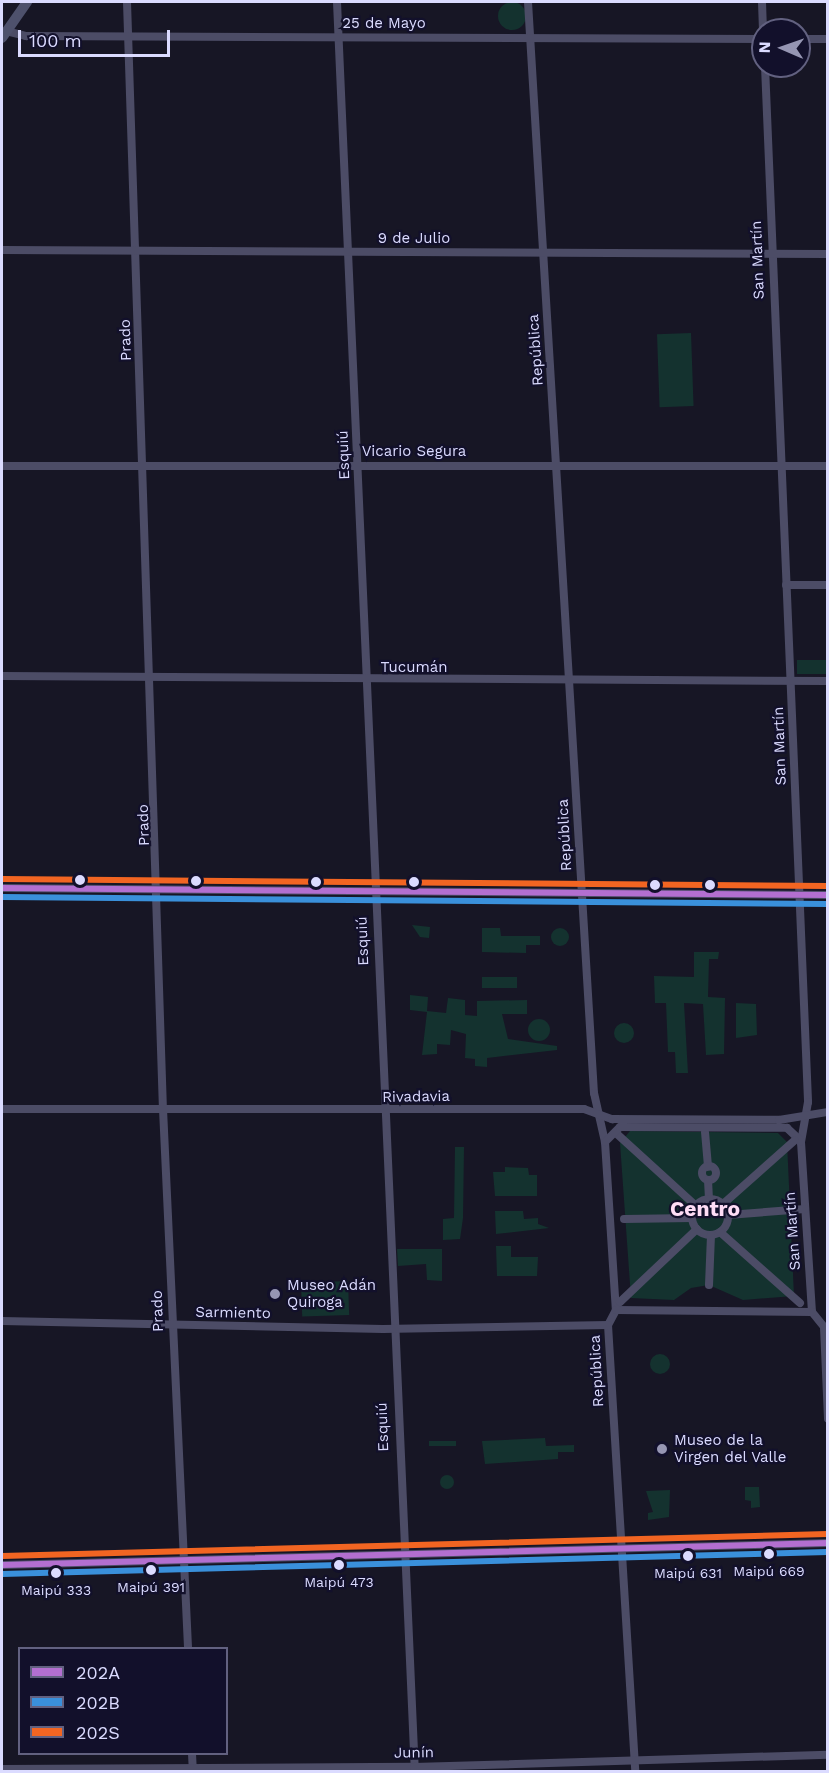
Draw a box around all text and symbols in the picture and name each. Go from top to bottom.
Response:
street label: 25 de Mayo [342,15,426,33]
scale bar [21,18,172,56]
north arrow [751,18,811,78]
text: 100 m [29,30,82,51]
text: N [755,41,774,54]
street label: San Martín [748,220,768,300]
street label: 9 de Julio [378,230,450,248]
street label: República [525,314,547,386]
street label: Prado [116,319,136,361]
street label: Esquiú [334,430,354,480]
street label: Vicario Segura [362,443,466,461]
street label: Tucumán [380,659,448,677]
street label: San Martín [770,706,790,786]
street label: República [554,799,576,871]
street label: Prado [134,804,154,846]
unlabelled marker [74,874,86,886]
unlabelled marker [190,875,202,887]
unlabelled marker [310,876,322,888]
unlabelled marker [408,876,420,888]
unlabelled marker [649,879,661,891]
unlabelled marker [704,879,716,891]
street label: Esquiú [353,916,373,966]
street label: Rivadavia [382,1087,450,1107]
street label: San Martín [781,1191,805,1271]
district label: Centro [670,1196,740,1222]
place label: Museo Adán Quiroga [287,1276,377,1311]
marker: Museo Adán Quiroga [268,1287,282,1301]
street label: Prado [148,1290,168,1332]
street label: Sarmiento [195,1303,271,1323]
street label: República [586,1335,608,1407]
street label: Esquiú [373,1402,393,1452]
place label: Museo de la Virgen del Valle [674,1431,787,1466]
marker: Museo de la Virgen del Valle [655,1442,669,1456]
marker: Maipú 669 [763,1548,775,1560]
marker: Maipú 631 [682,1550,694,1562]
marker: Maipú 473 [333,1559,345,1571]
place label: Maipú 669 [733,1563,805,1579]
marker: Maipú 391 [145,1564,157,1576]
place label: Maipú 631 [654,1565,722,1581]
marker: Maipú 333 [50,1567,62,1579]
place label: Maipú 473 [304,1574,374,1590]
place label: Maipú 391 [117,1579,185,1595]
place label: Maipú 333 [21,1582,91,1598]
legend [18,1647,228,1755]
text: 202A [76,1662,120,1683]
text: 202B [76,1692,120,1713]
text: 202S [76,1722,120,1743]
street label: Junín [394,1744,434,1762]

